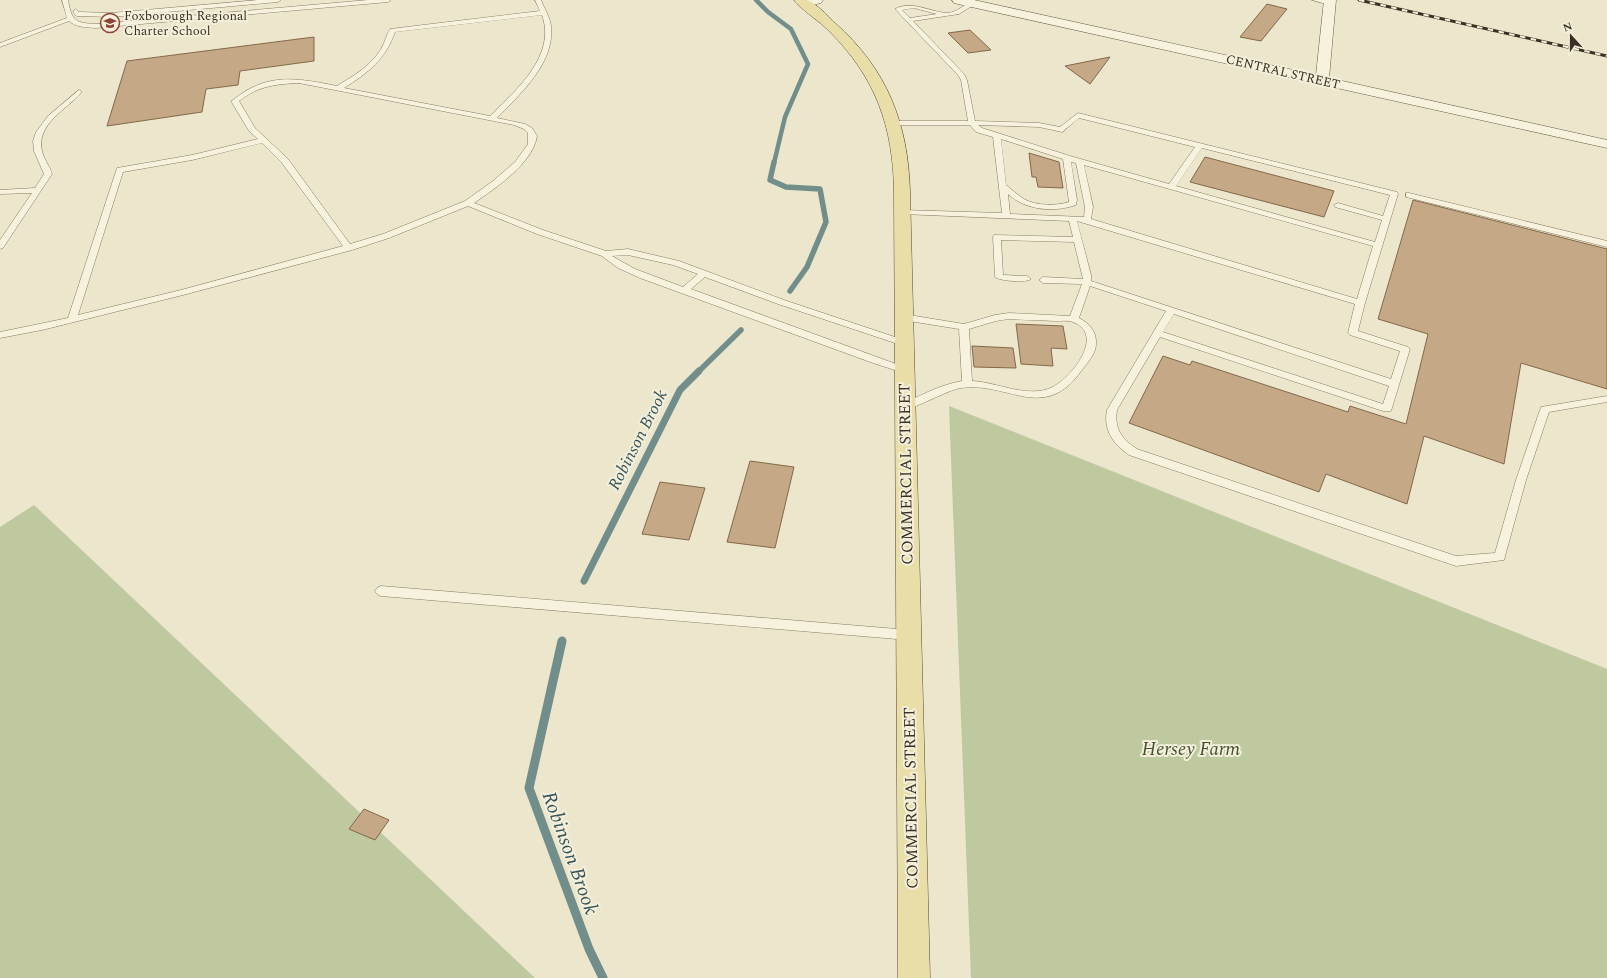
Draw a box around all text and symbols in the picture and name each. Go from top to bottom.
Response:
place label: Foxborough Regional Charter School [124,6,247,41]
school or university icon: Foxborough Regional Charter School [99,12,121,34]
north arrow [1551,16,1591,56]
text: N [1560,18,1575,37]
street label: CENTRAL STREET [1224,49,1342,95]
street label: COMMERCIAL STREET [892,383,920,565]
water label: Robinson Brook [601,385,675,495]
street label: COMMERCIAL STREET [897,707,925,889]
park label: Hersey Farm [1142,735,1241,764]
water label: Robinson Brook [534,787,606,920]

